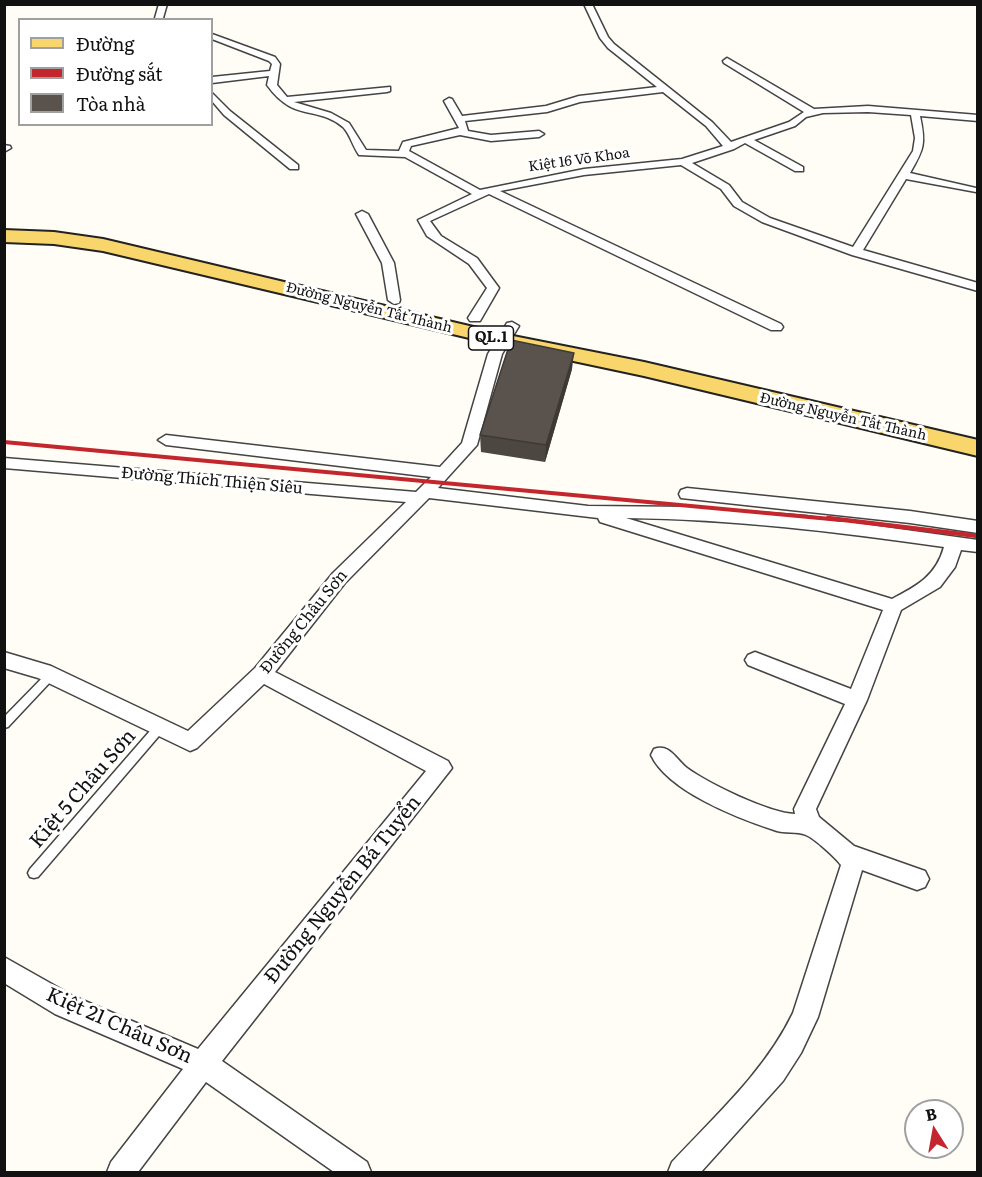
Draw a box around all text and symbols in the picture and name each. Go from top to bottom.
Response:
legend [18,18,213,126]
text: Đường [76,30,134,57]
text: Đường sắt [76,60,163,87]
text: Tòa nhà [76,90,145,117]
street label: Kiệt 16 Võ Khoa [527,145,631,175]
street label: Đường Nguyễn Tất Thành [284,279,454,337]
road number: QL.1 [468,326,514,350]
street label: Đường Nguyễn Tất Thành [758,390,928,444]
street label: Đường Thích Thiện Siêu [120,463,304,499]
street label: Đường Châu Sơn [256,566,352,678]
street label: Kiệt 5 Châu Sơn [25,725,141,853]
street label: Đường Nguyễn Bá Tuyển [260,791,426,989]
street label: Kiệt 21 Châu Sơn [42,983,196,1069]
north arrow [904,1099,964,1159]
text: B [923,1100,939,1126]

